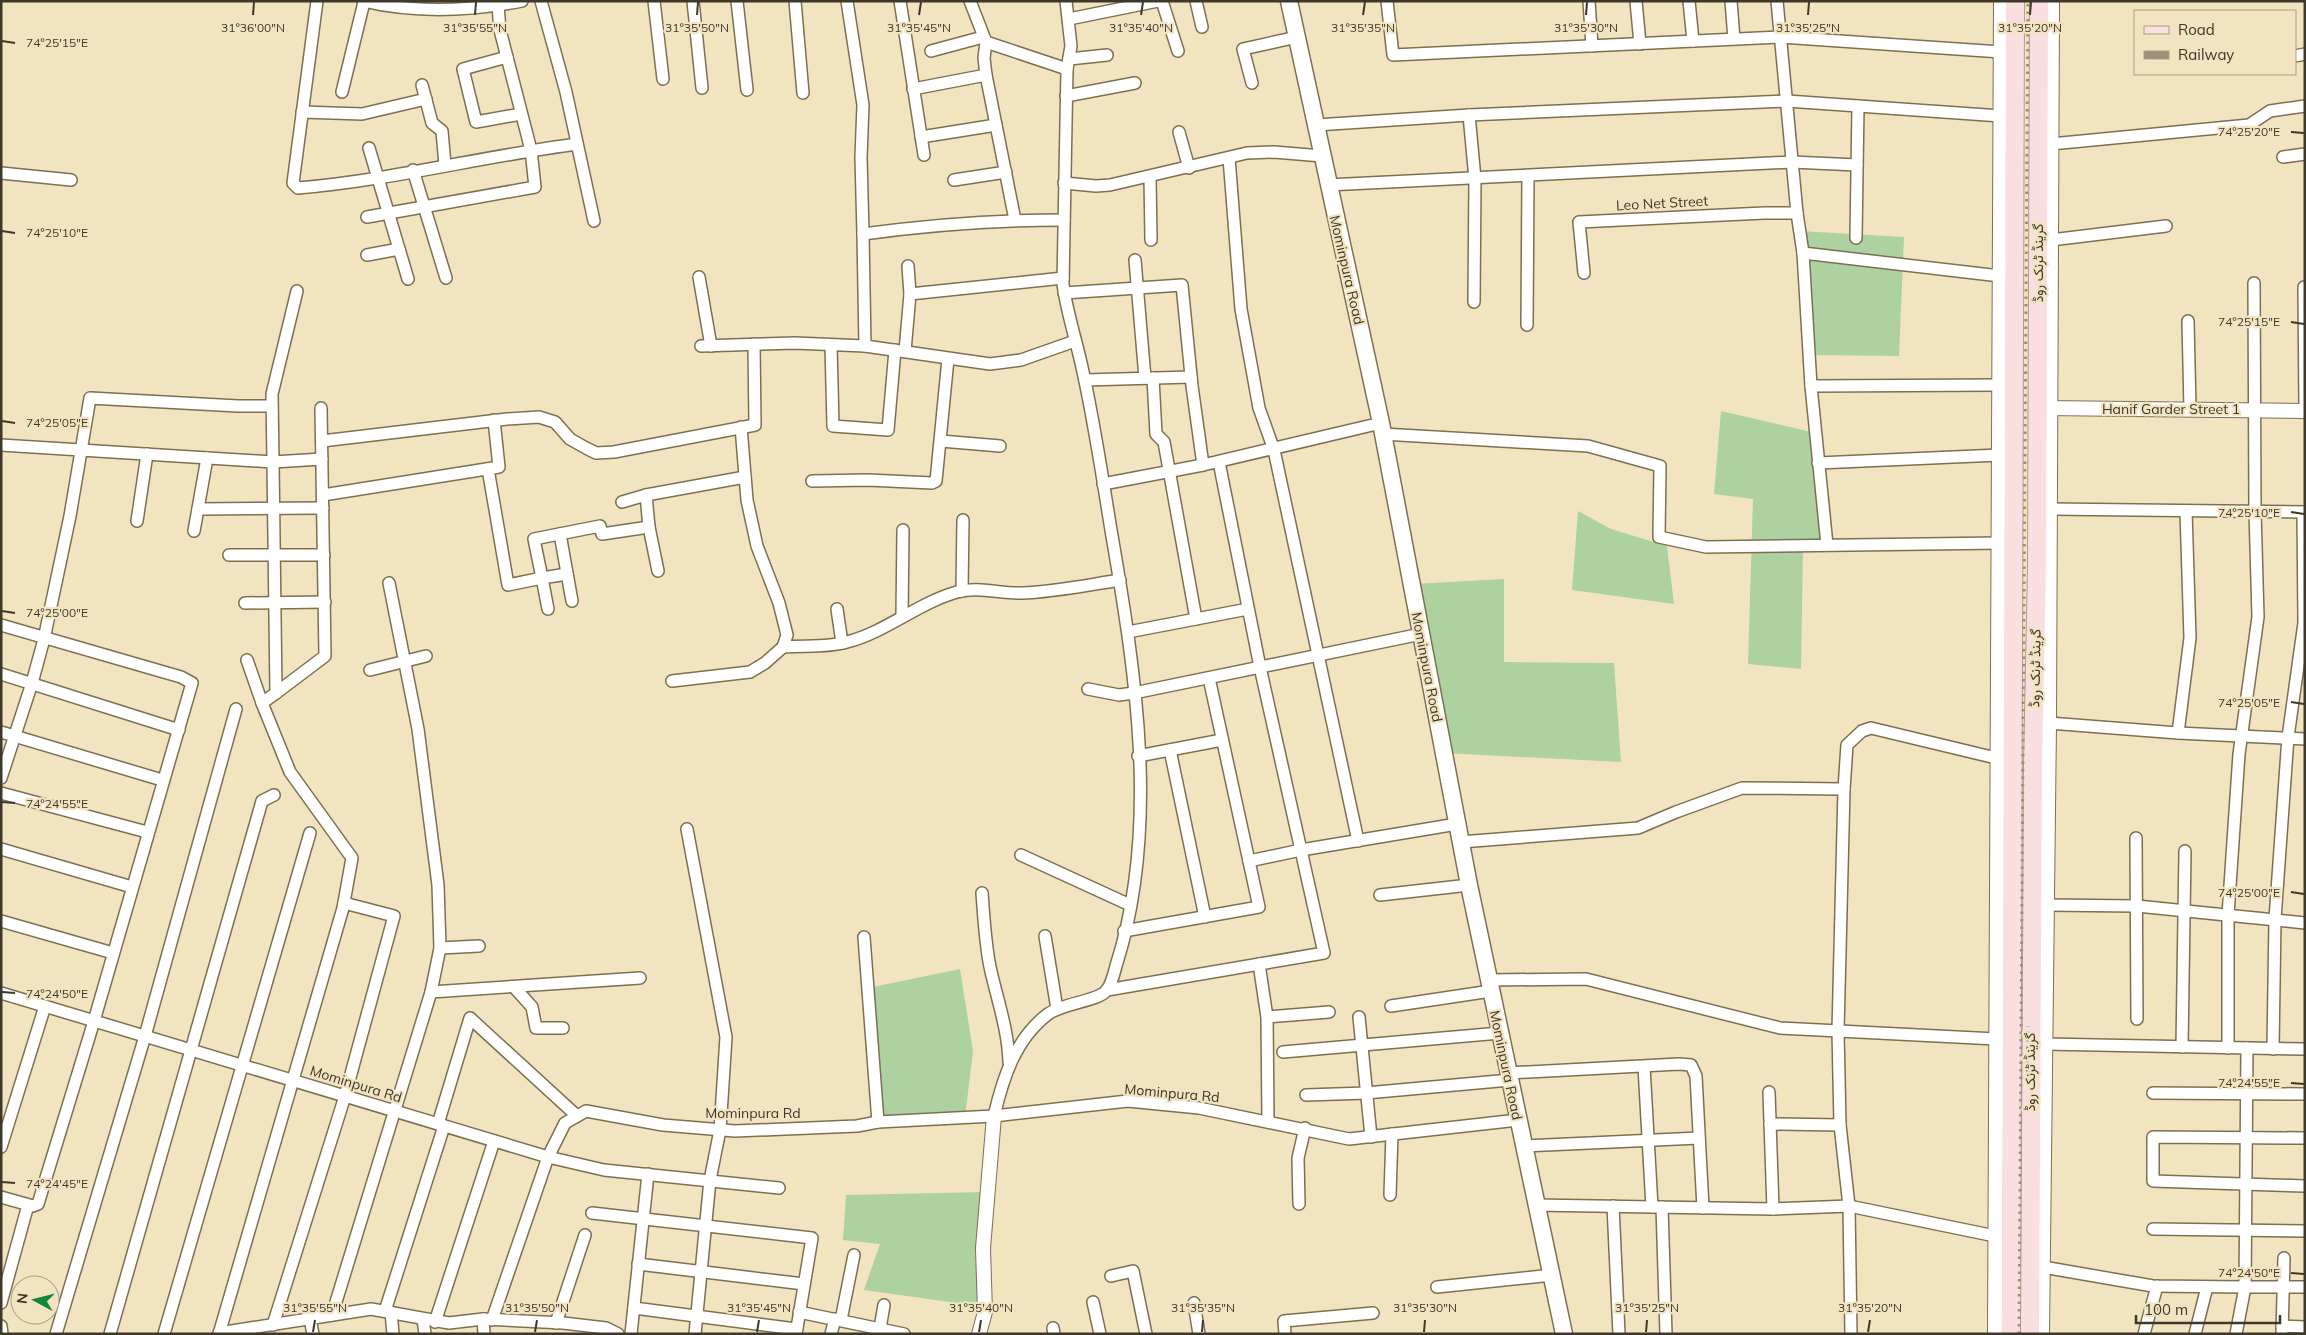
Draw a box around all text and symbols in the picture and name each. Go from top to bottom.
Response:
legend [2134,10,2296,75]
text: 31°36'00"N [221,20,285,35]
text: 31°35'55"N [443,20,507,35]
text: 31°35'50"N [665,20,729,35]
text: 31°35'45"N [887,20,951,35]
text: 31°35'40"N [1109,20,1173,35]
text: 31°35'35"N [1331,20,1395,35]
text: 31°35'30"N [1554,20,1618,35]
text: 31°35'25"N [1776,20,1840,35]
text: 31°35'20"N [1998,20,2062,35]
text: Road [2178,20,2215,39]
text: 74°25'15"E [26,35,88,50]
text: Railway [2178,45,2234,64]
text: 74°25'20"E [2218,124,2280,139]
street label: Leo Net Street [1616,192,1709,214]
street label: Mominpura Road [1326,214,1368,326]
street label: گرینڈ ٹرنک روڈ [2029,224,2047,302]
text: 74°25'10"E [26,225,88,240]
text: 74°25'15"E [2218,314,2280,329]
street label: Hanif Garder Street 1 [2102,400,2240,418]
text: 74°25'05"E [26,415,88,430]
text: 74°25'10"E [2218,505,2280,520]
text: 74°25'00"E [26,605,88,620]
street label: Mominpura Road [1408,610,1446,724]
street label: گرینڈ ٹرنک روڈ [2025,628,2045,708]
text: 74°25'05"E [2218,695,2280,710]
text: 74°24'55"E [26,796,88,811]
text: 74°25'00"E [2218,885,2280,900]
text: 74°24'50"E [26,986,88,1001]
street label: Mominpura Road [1486,1008,1526,1122]
street label: گرینڈ ٹرنک روڈ [2021,1033,2039,1111]
street label: Mominpura Rd [308,1061,404,1107]
text: 74°24'55"E [2218,1075,2280,1090]
street label: Mominpura Rd [1124,1080,1220,1106]
street label: Mominpura Rd [705,1104,801,1122]
text: 74°24'45"E [26,1176,88,1191]
text: 74°24'50"E [2218,1265,2280,1280]
north arrow [10,1275,60,1325]
text: N [13,1292,32,1305]
scale bar [2136,1292,2280,1324]
text: 31°35'55"N [283,1300,347,1315]
text: 31°35'50"N [505,1300,569,1315]
text: 31°35'45"N [727,1300,791,1315]
text: 31°35'40"N [949,1300,1013,1315]
text: 31°35'35"N [1171,1300,1235,1315]
text: 31°35'30"N [1393,1300,1457,1315]
text: 31°35'25"N [1615,1300,1679,1315]
text: 31°35'20"N [1838,1300,1902,1315]
text: 100 m [2144,1300,2188,1319]

